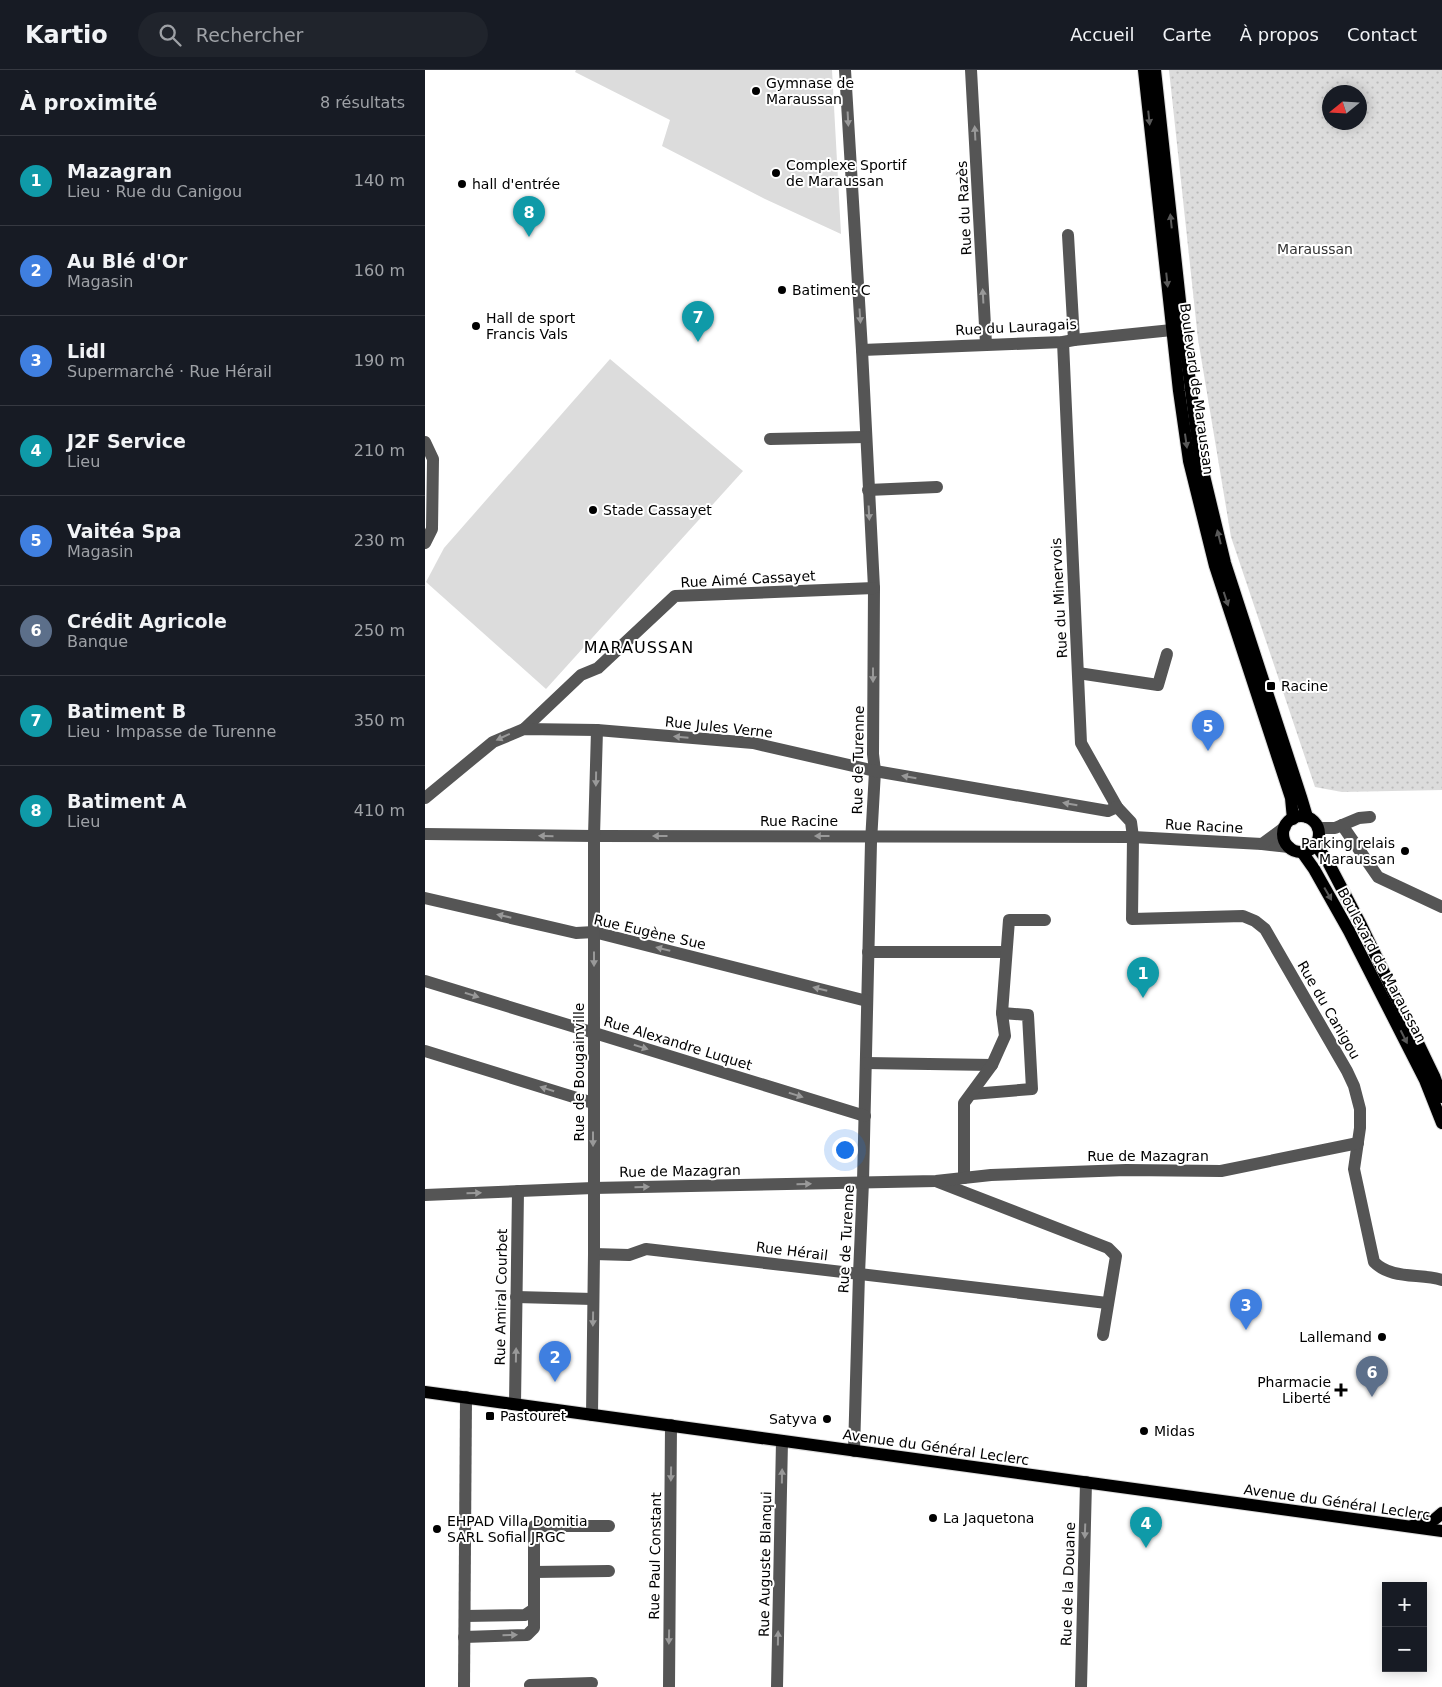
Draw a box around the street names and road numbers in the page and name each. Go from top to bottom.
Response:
street label: Rue du Razès [954,160,974,256]
street label: Boulevard de Maraussan [1177,302,1217,476]
street label: Rue du Lauragais [955,316,1077,338]
street label: Rue du Minervois [1048,537,1070,659]
street label: Rue Aimé Cassayet [680,567,816,591]
street label: Rue de Turenne [849,706,867,814]
street label: Rue Jules Verne [664,713,774,741]
street label: Rue Racine [760,813,838,829]
street label: Rue Racine [1165,816,1243,836]
street label: Boulevard de Maraussan [1334,885,1430,1045]
street label: Rue Eugène Sue [592,911,708,953]
street label: Rue du Canigou [1294,958,1364,1062]
street label: Rue de Bougainville [571,1003,587,1141]
street label: Rue Alexandre Luquet [602,1013,755,1073]
street label: Rue de Mazagran [1087,1148,1209,1164]
street label: Rue de Mazagran [619,1162,741,1180]
street label: Rue de Turenne [835,1184,857,1294]
street label: Rue Amiral Courbet [492,1228,510,1366]
street label: Rue Hérail [755,1239,829,1263]
street label: Avenue du Général Leclerc [842,1426,1030,1468]
street label: Avenue du Général Leclerc [1243,1481,1431,1523]
street label: Rue Auguste Blanqui [756,1491,774,1637]
street label: Rue Paul Constant [646,1492,664,1620]
street label: Rue de la Douane [1058,1522,1078,1646]

